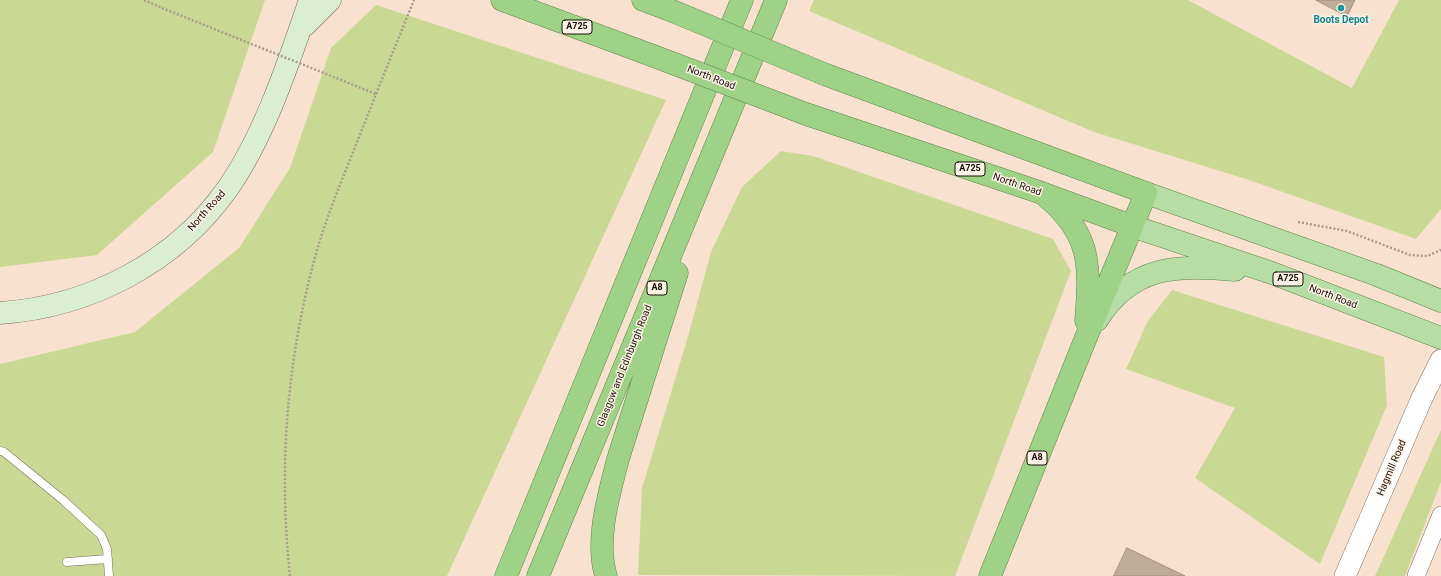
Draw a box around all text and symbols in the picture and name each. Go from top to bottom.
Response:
marker: Boots Depot [1336,3,1346,13]
place label: Boots Depot [1313,14,1369,26]
road number: A725 [562,20,592,34]
street label: North Road [685,63,737,93]
road number: A725 [955,162,985,176]
street label: North Road [991,171,1043,199]
street label: North Road [186,188,228,234]
road number: A725 [1273,272,1303,286]
road number: A8 [647,281,667,295]
street label: North Road [1307,282,1359,312]
street label: Glasgow and Edinburgh Road [595,303,655,429]
street label: Hagmill Road [1375,438,1409,498]
road number: A8 [1027,451,1047,465]

